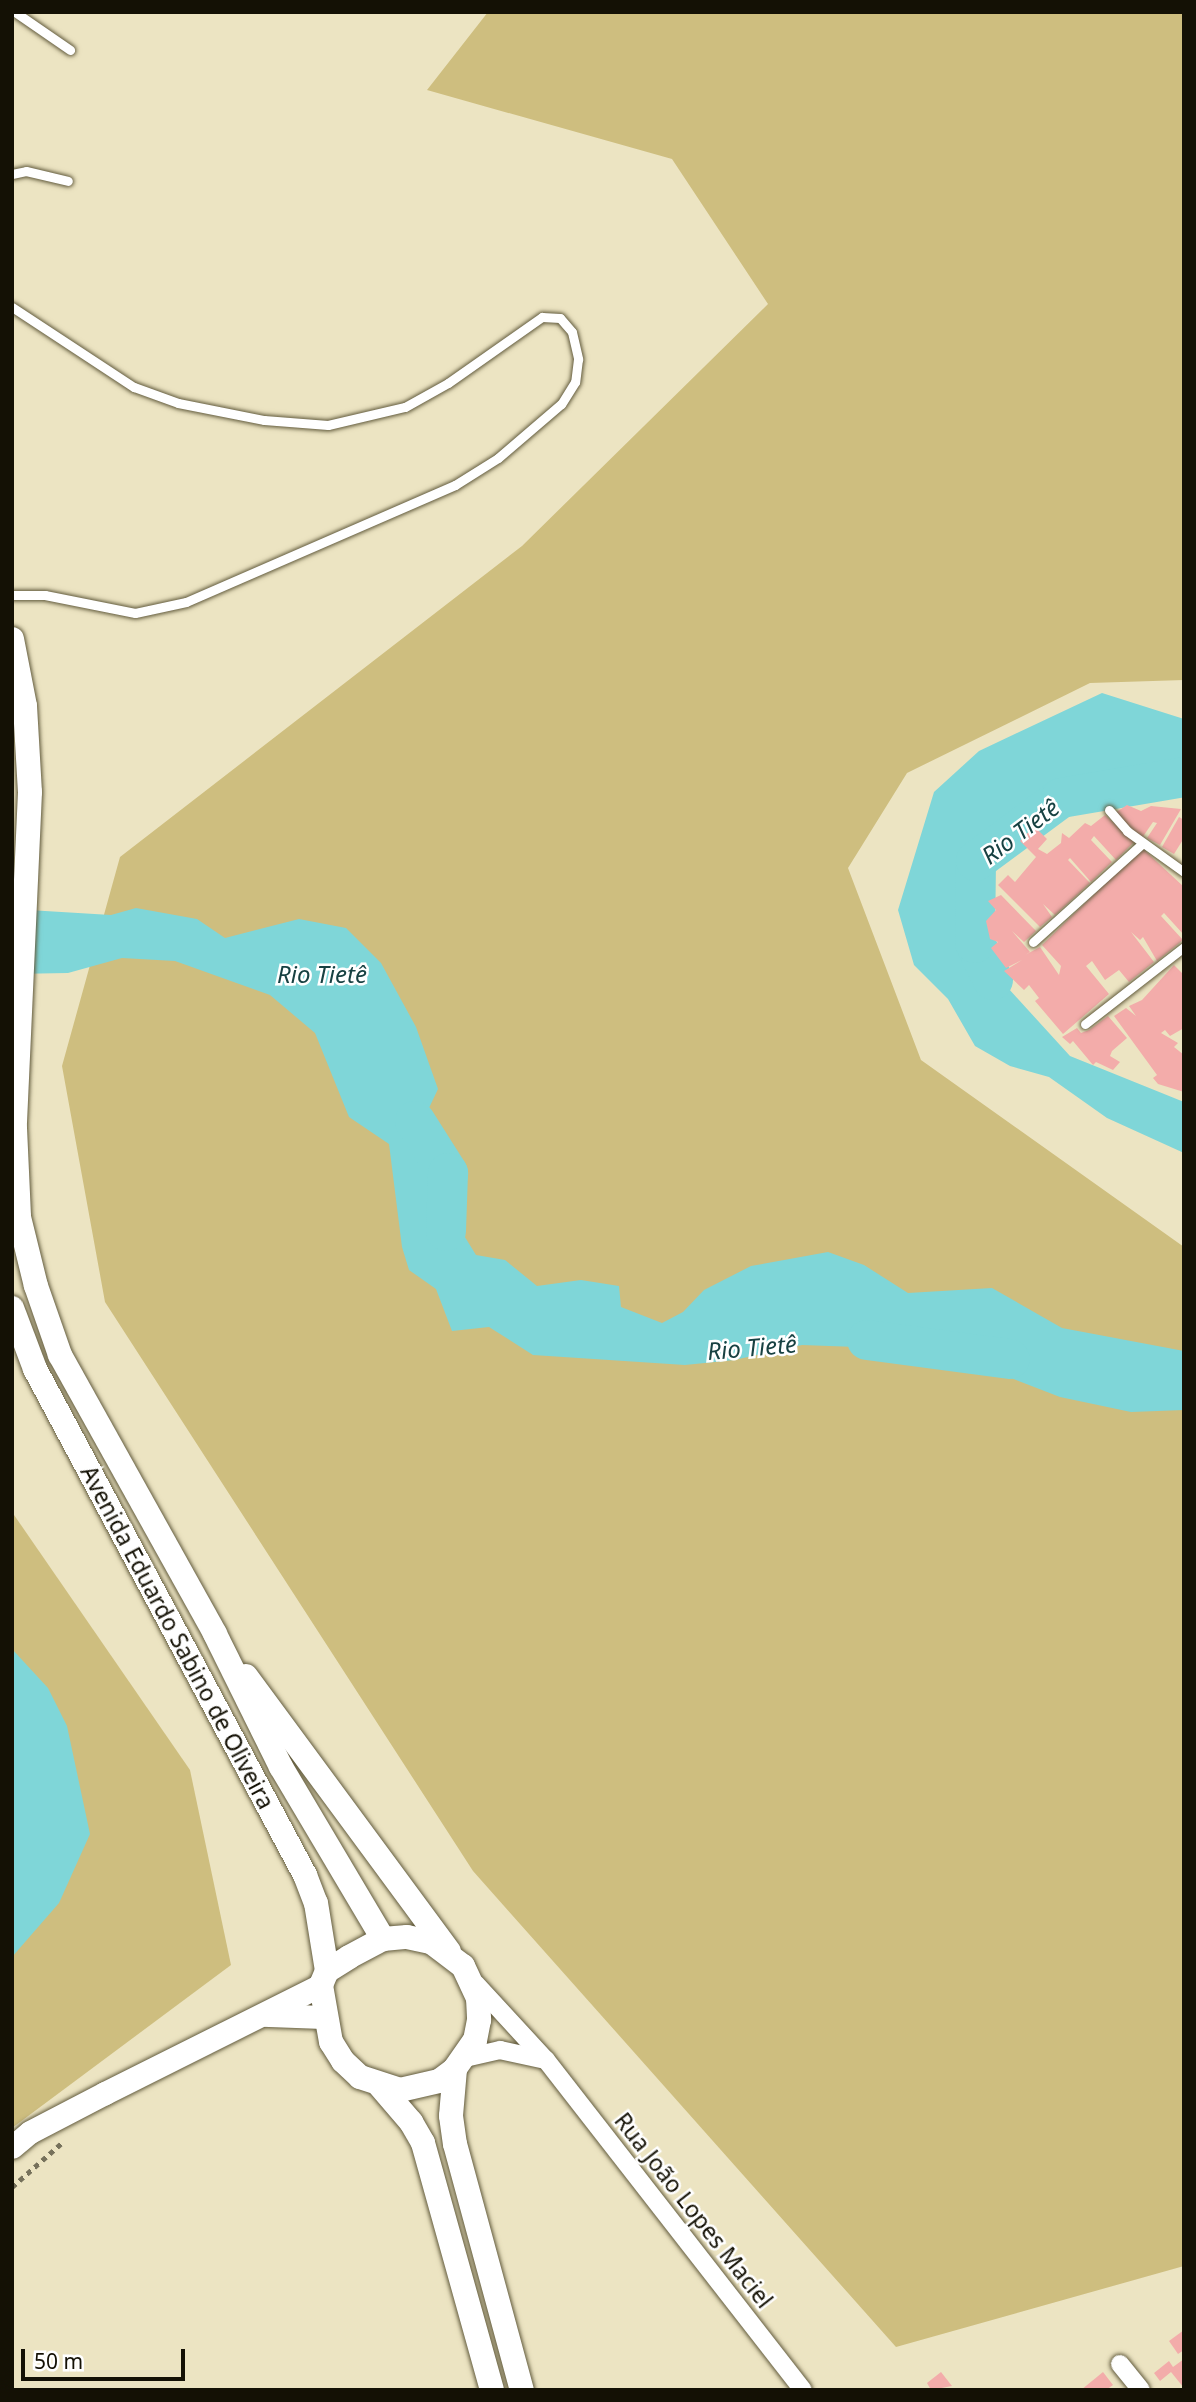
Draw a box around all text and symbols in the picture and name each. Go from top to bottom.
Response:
water label: Rio Tietê [975,792,1065,870]
water label: Rio Tietê [277,960,367,988]
water label: Rio Tietê [706,1329,798,1365]
street label: Avenida Eduardo Sabino de Oliveira [75,1461,281,1813]
street label: Rua João Lopes Maciel [609,2107,779,2313]
scale bar [24,2336,189,2380]
text: 50 m [34,2347,83,2375]

